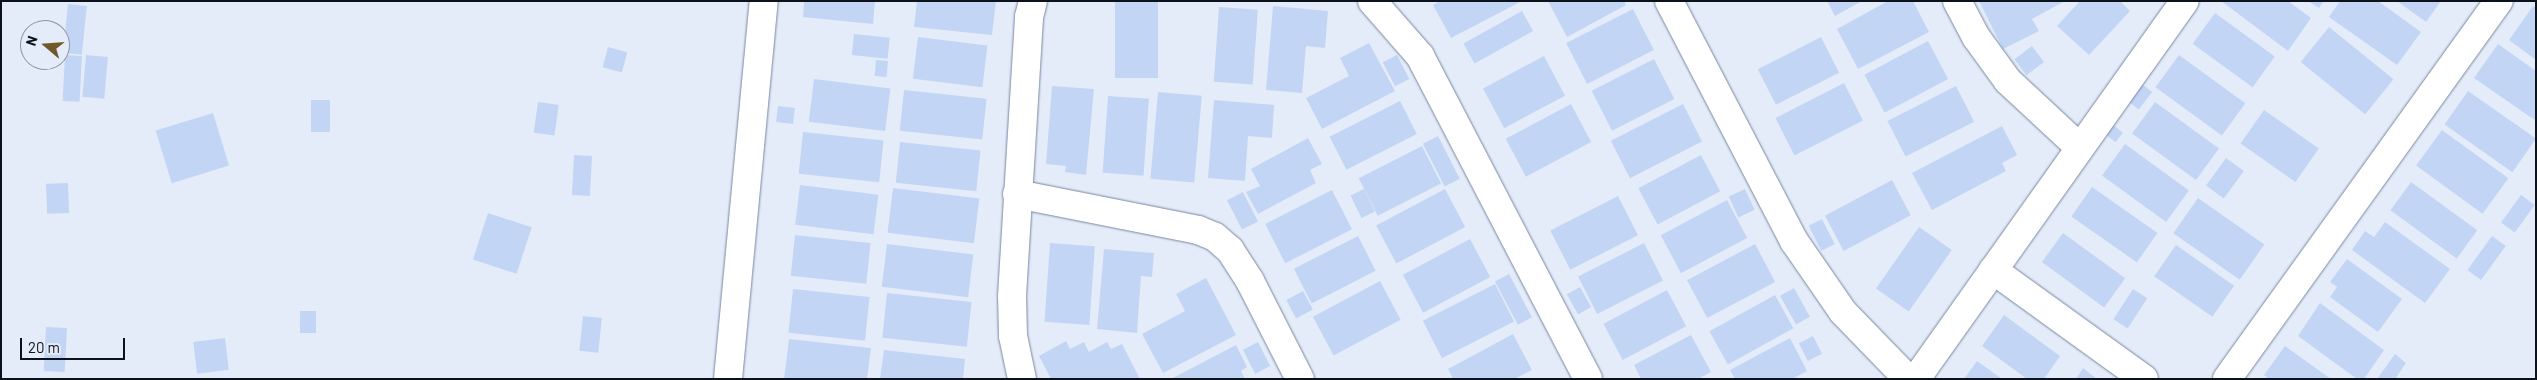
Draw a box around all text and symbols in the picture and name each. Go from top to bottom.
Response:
north arrow [20,20,70,70]
text: N [22,33,41,48]
scale bar [22,328,128,360]
text: 20 m [28,338,60,356]

